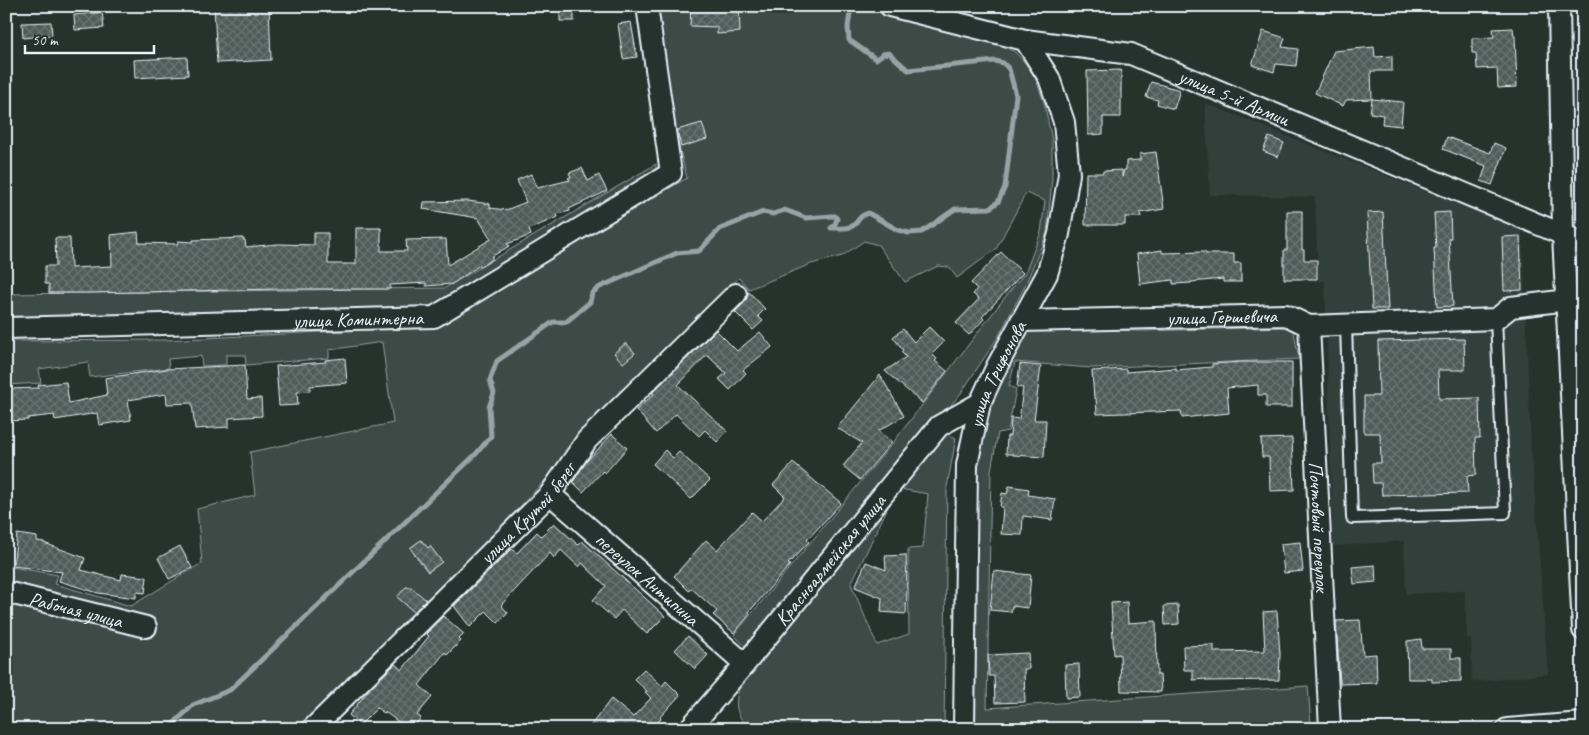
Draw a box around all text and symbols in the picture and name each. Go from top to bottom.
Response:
scale bar [25,22,154,54]
text: 50 m [32,31,59,50]
street label: улица 5-й Армии [1174,63,1294,132]
street label: улица Гершевича [1166,303,1279,331]
street label: улица Коминтерна [291,305,425,334]
street label: улица Трифонова [963,316,1033,431]
street label: улица Крутой берег [474,456,582,570]
street label: Почтовый переулок [1303,461,1335,594]
street label: Красноармейская улица [769,488,892,631]
street label: переулок Антипина [590,527,705,632]
street label: Рабочая улица [26,586,126,634]

